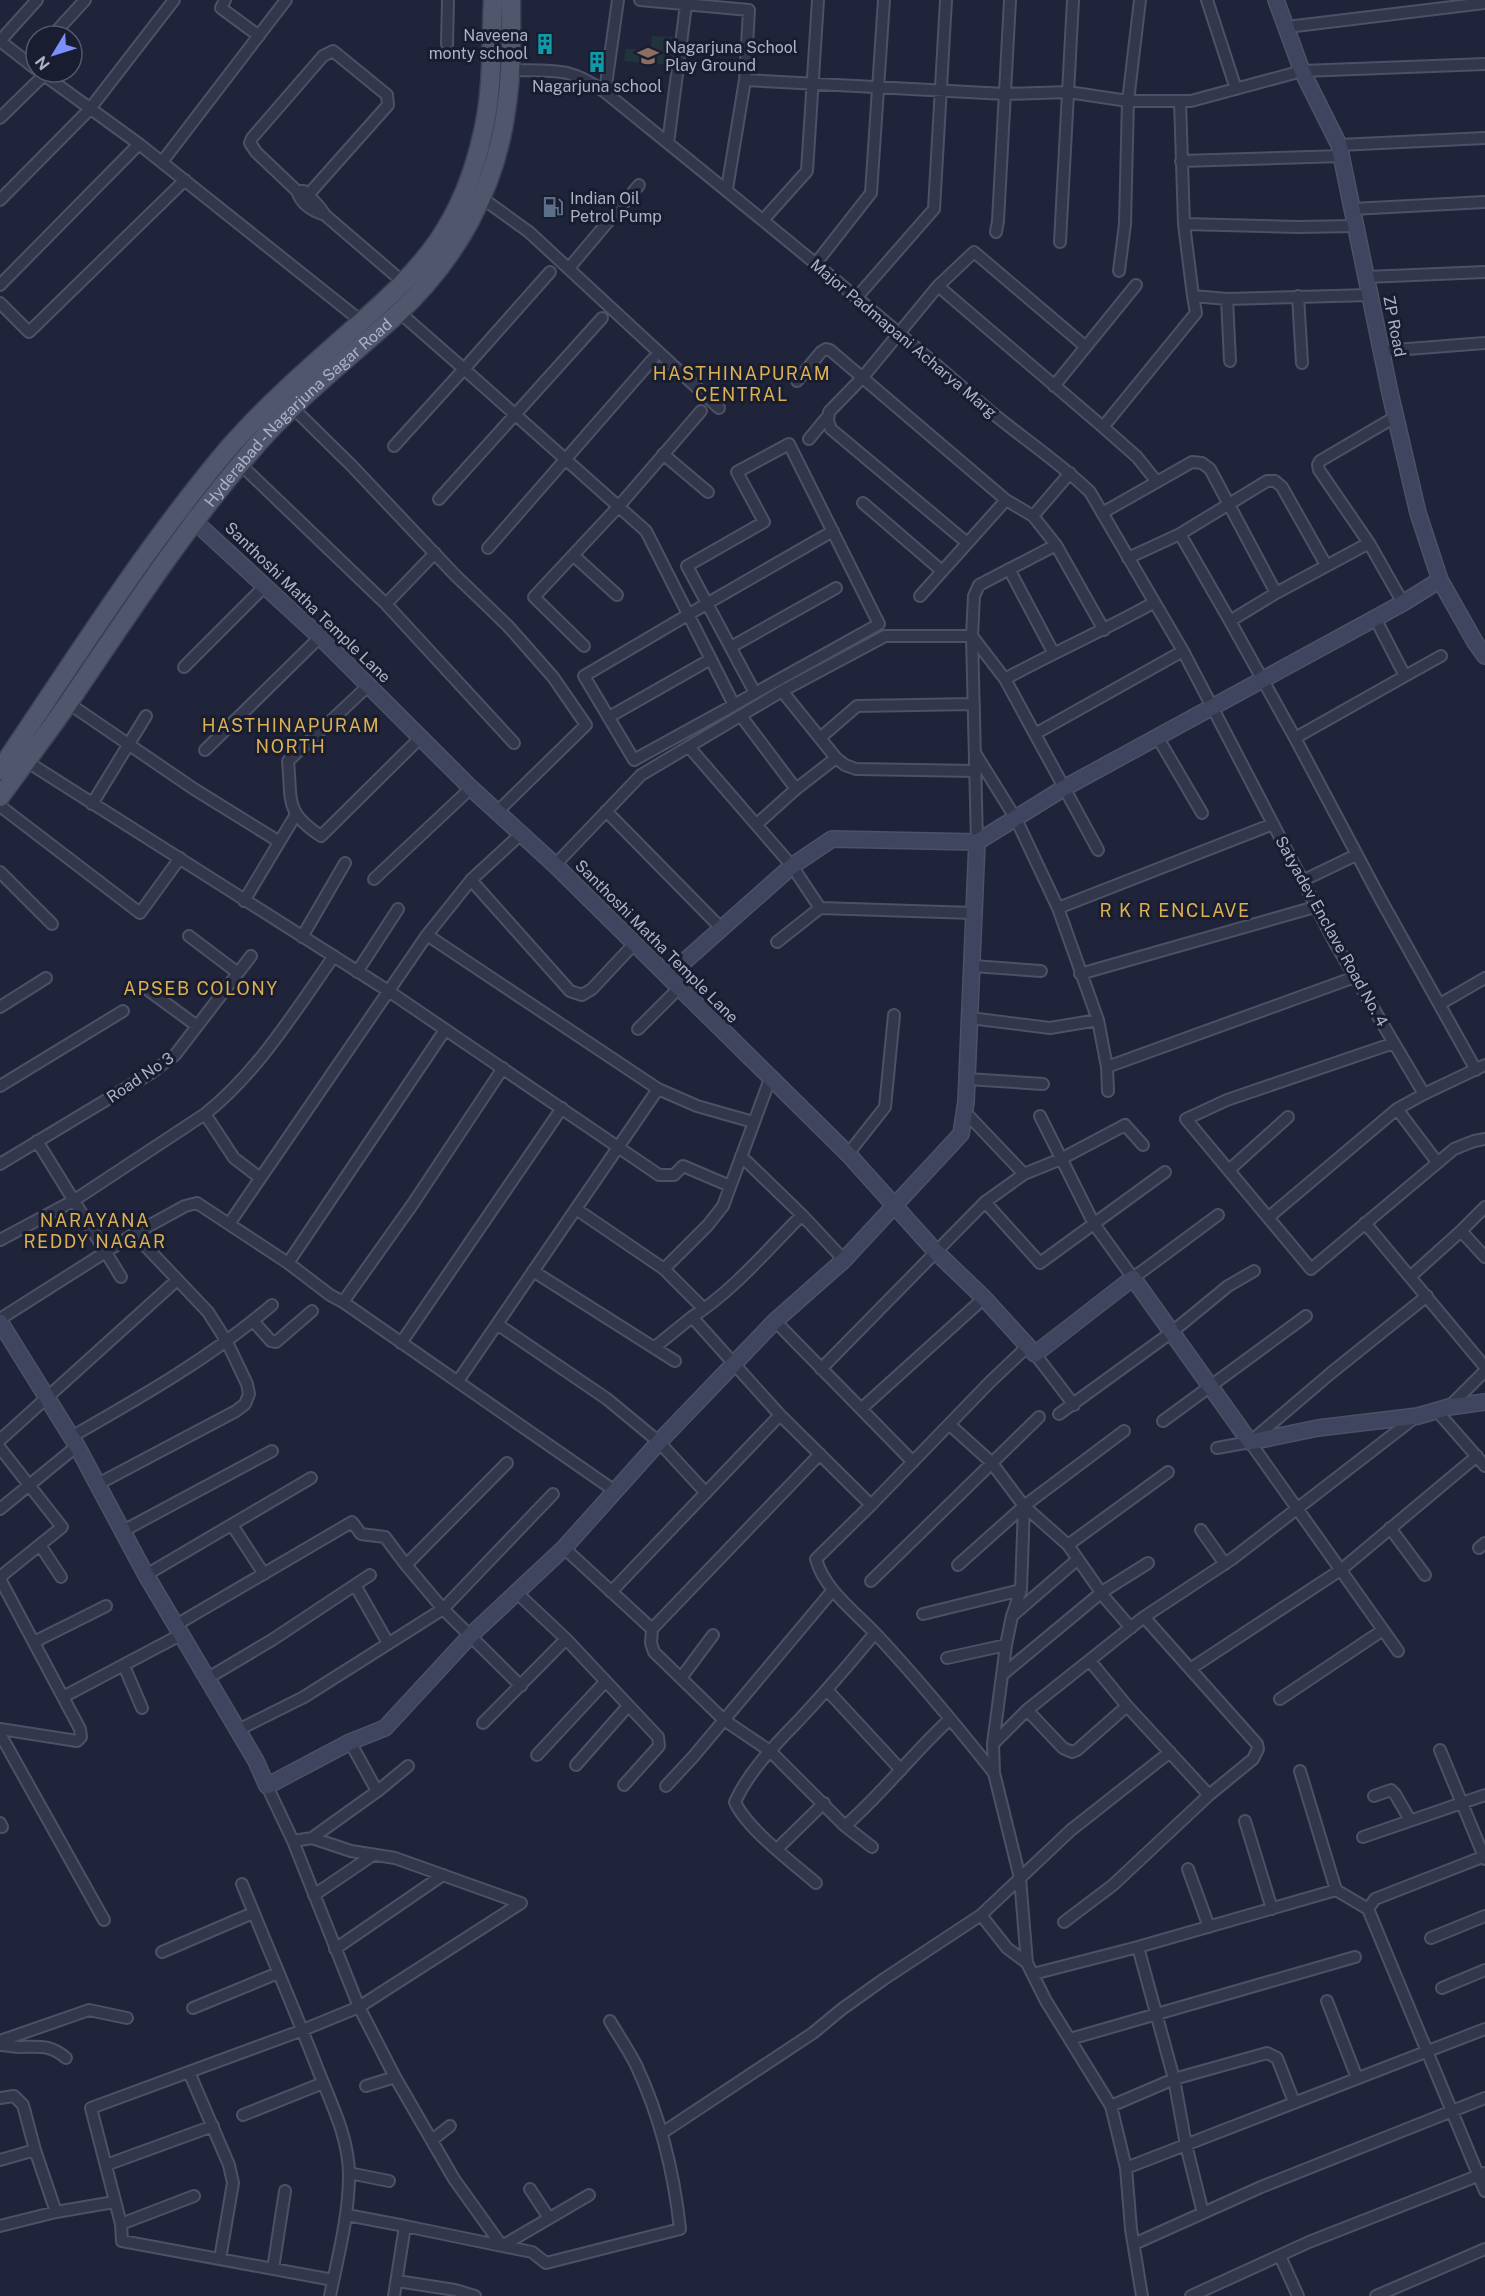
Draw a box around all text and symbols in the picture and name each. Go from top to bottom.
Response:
north arrow [24,24,84,84]
place label: Naveena monty school [429,26,528,63]
building icon: Naveena monty school [533,32,557,56]
place label: Nagarjuna School Play Ground [665,38,798,75]
school or university icon: Nagarjuna School Play Ground [636,44,660,68]
building icon: Nagarjuna school [585,50,609,74]
text: N [31,52,54,74]
place label: Nagarjuna school [532,77,662,96]
place label: Indian Oil Petrol Pump [570,189,662,226]
fuel station icon: Indian Oil Petrol Pump [541,195,565,219]
street label: Major Padmapani Acharya Marg [807,255,1001,422]
street label: ZP Road [1379,294,1410,358]
street label: Hyderabad - Nagarjuna Sagar Road [200,315,396,511]
district label: HASTHINAPURAM CENTRAL [653,363,831,405]
street label: Santhoshi Matha Temple Lane [221,518,394,687]
district label: HASTHINAPURAM NORTH [202,715,380,757]
street label: Satyadev Enclave Road No. 4 [1271,833,1392,1030]
street label: Santhoshi Matha Temple Lane [571,856,742,1027]
district label: R K R ENCLAVE [1099,900,1251,921]
district label: APSEB COLONY [123,978,279,999]
street label: Road No 3 [103,1048,177,1107]
district label: NARAYANA REDDY NAGAR [23,1210,167,1252]

